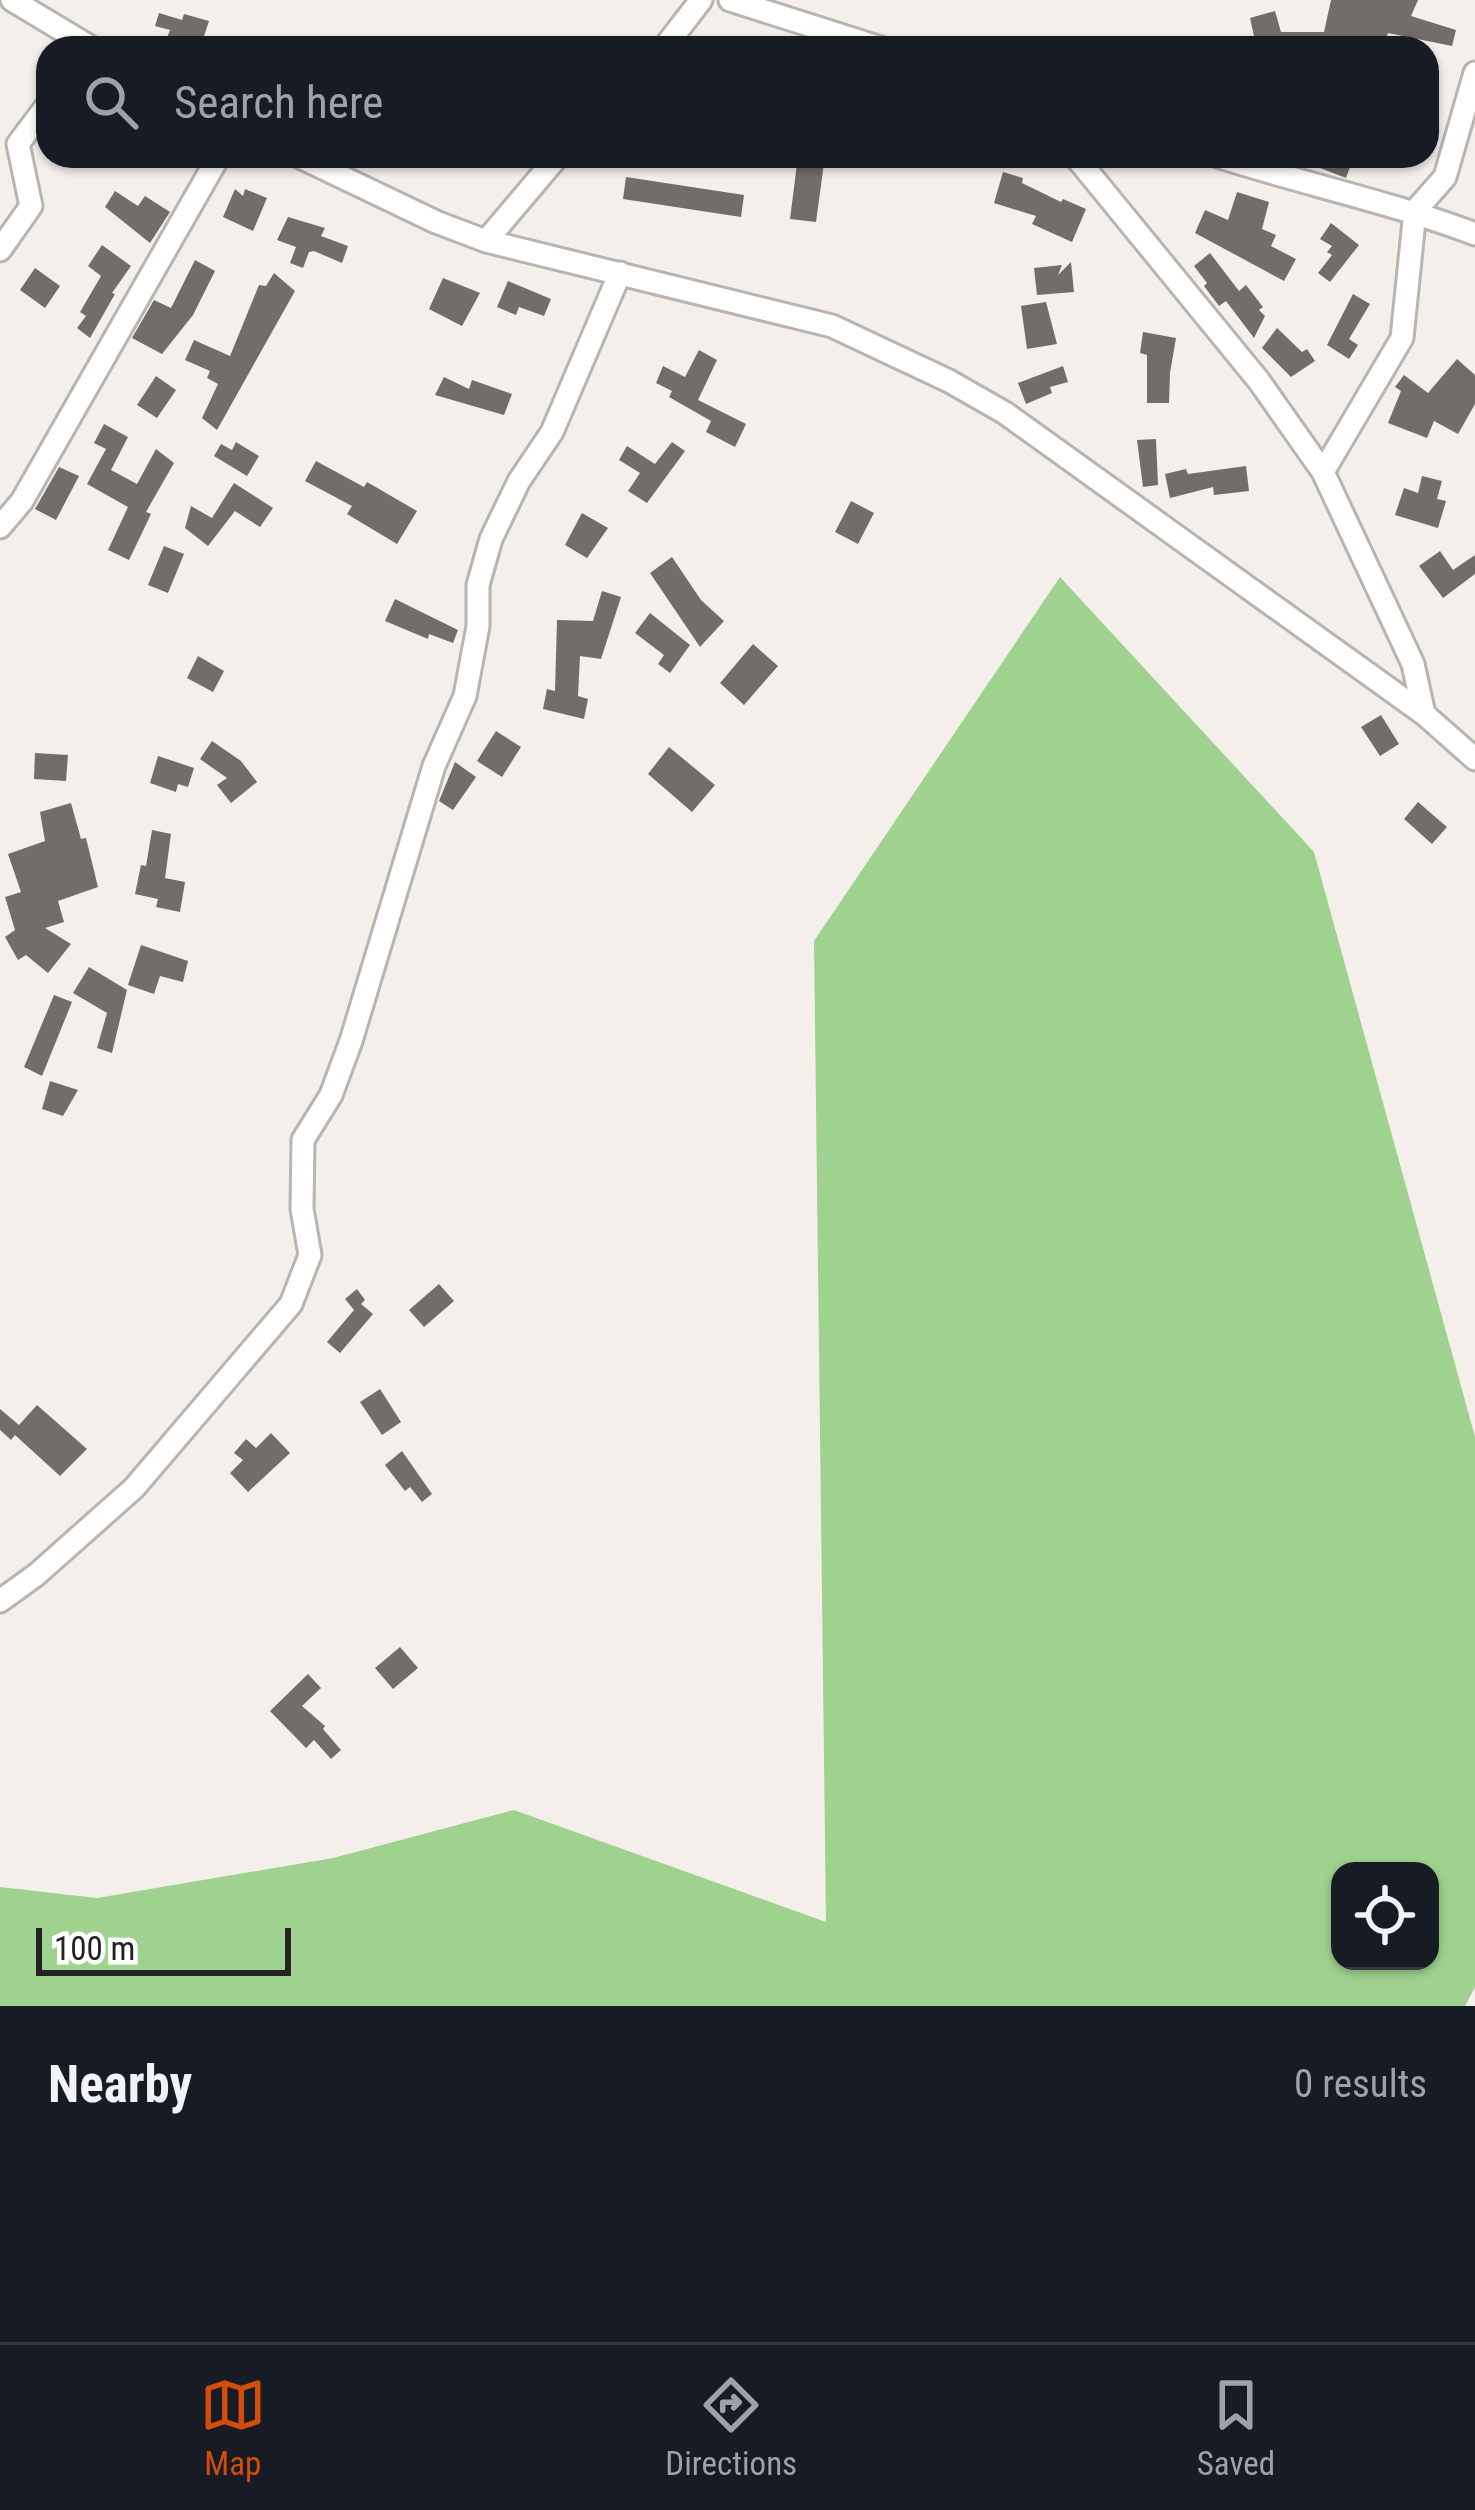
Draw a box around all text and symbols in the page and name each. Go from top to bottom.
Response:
search box [36,36,1439,168]
icon: search [78,69,144,135]
text: Search here [174,76,383,129]
map controls [1331,1862,1439,1970]
button: locate [1331,1862,1439,1970]
scale bar [36,1922,291,1975]
text: 100 m [54,1929,135,1968]
text: Nearby [48,2055,192,2114]
text: 0 results [1294,2061,1427,2107]
tab: Map [200,2372,266,2483]
tab: Directions [665,2372,797,2483]
tab: Saved [1197,2372,1275,2483]

